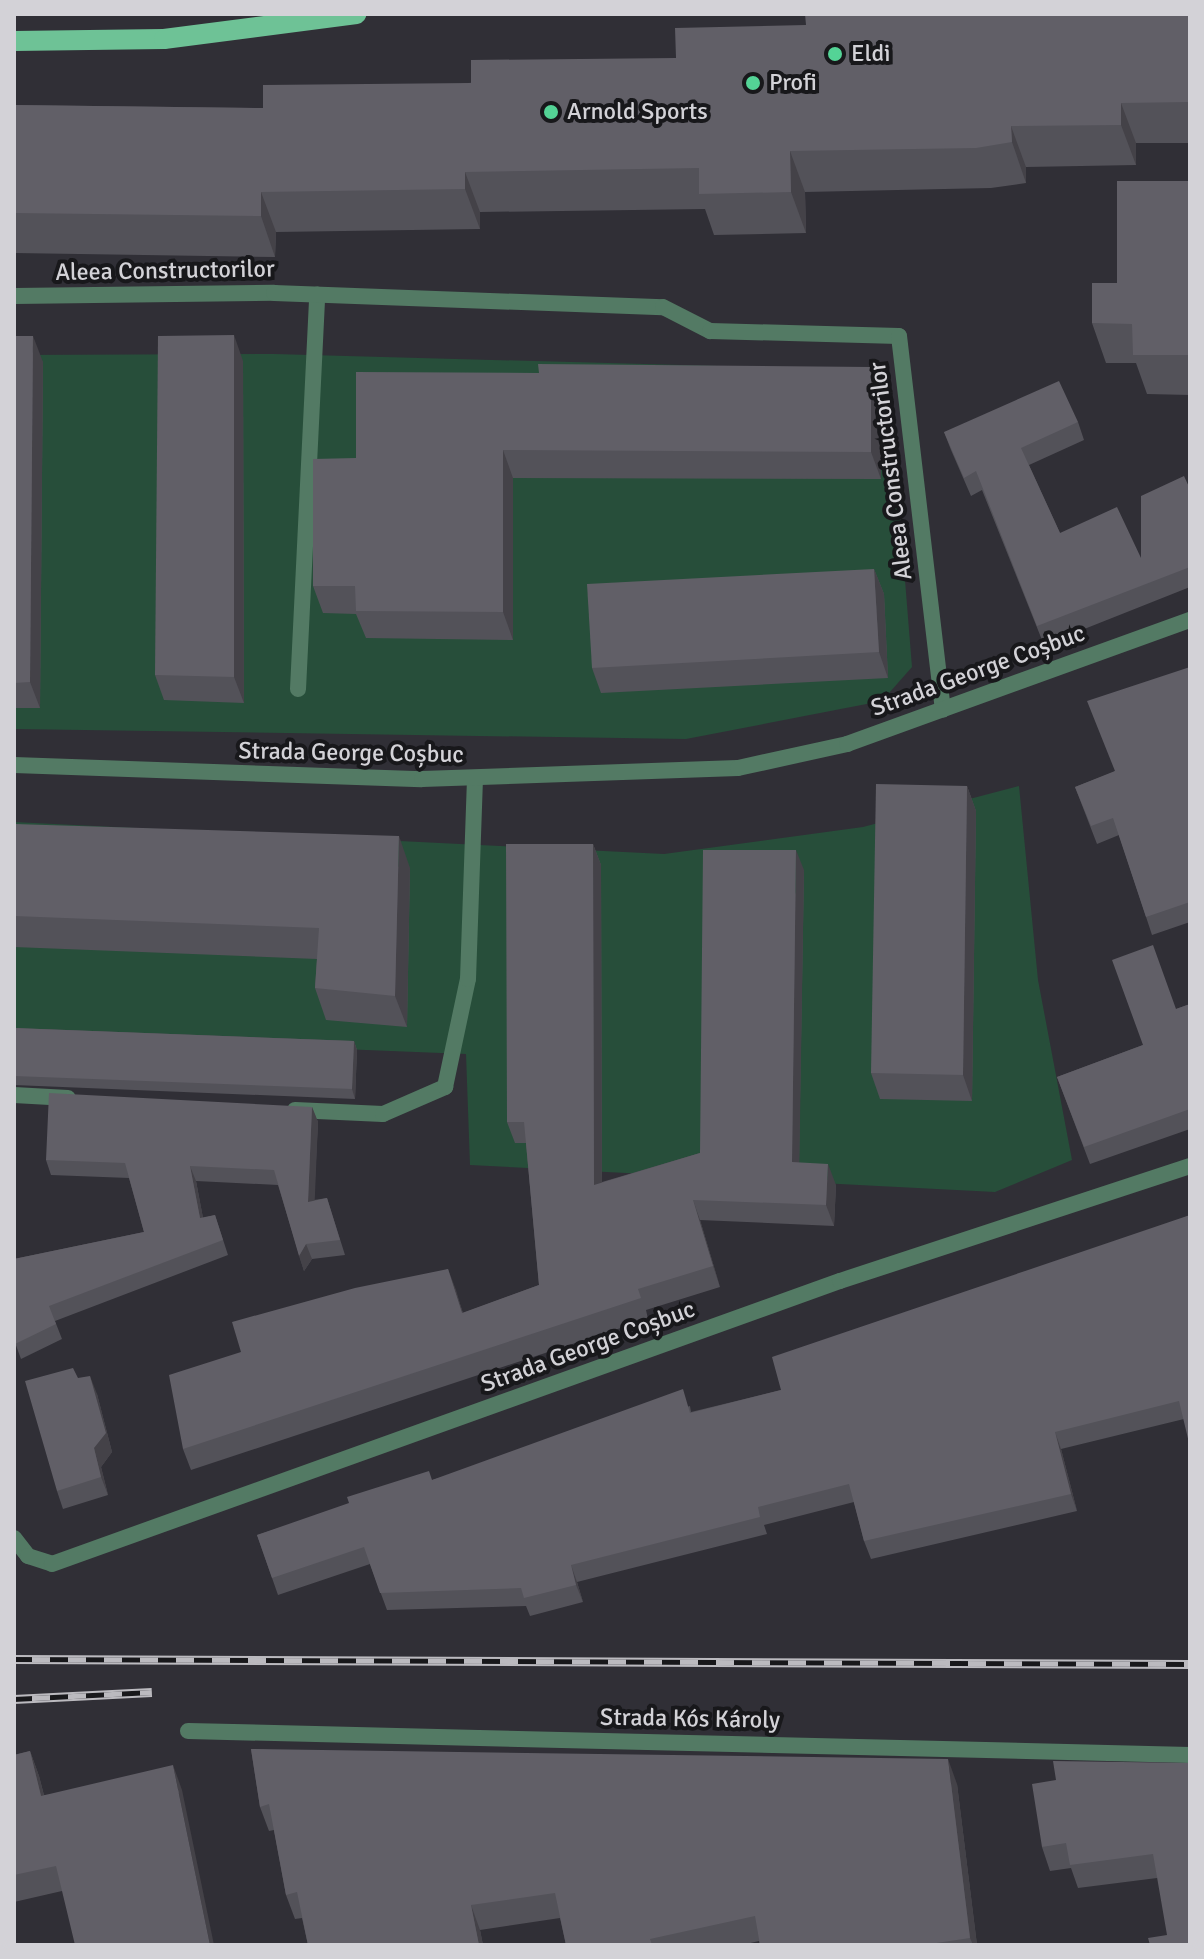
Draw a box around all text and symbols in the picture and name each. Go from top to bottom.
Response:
place label: Eldi [851,40,891,68]
marker: Eldi [826,45,844,63]
place label: Profi [769,69,817,97]
marker: Profi [744,74,762,92]
place label: Arnold Sports [567,98,708,126]
marker: Arnold Sports [542,103,560,121]
street label: Aleea Constructorilor [55,255,275,287]
street label: Aleea Constructorilor [863,360,919,582]
street label: Strada George Coșbuc [867,619,1089,723]
street label: Strada George Coșbuc [238,737,464,769]
street label: Strada George Coșbuc [477,1295,699,1399]
street label: Strada Kós Károly [600,1703,780,1735]

